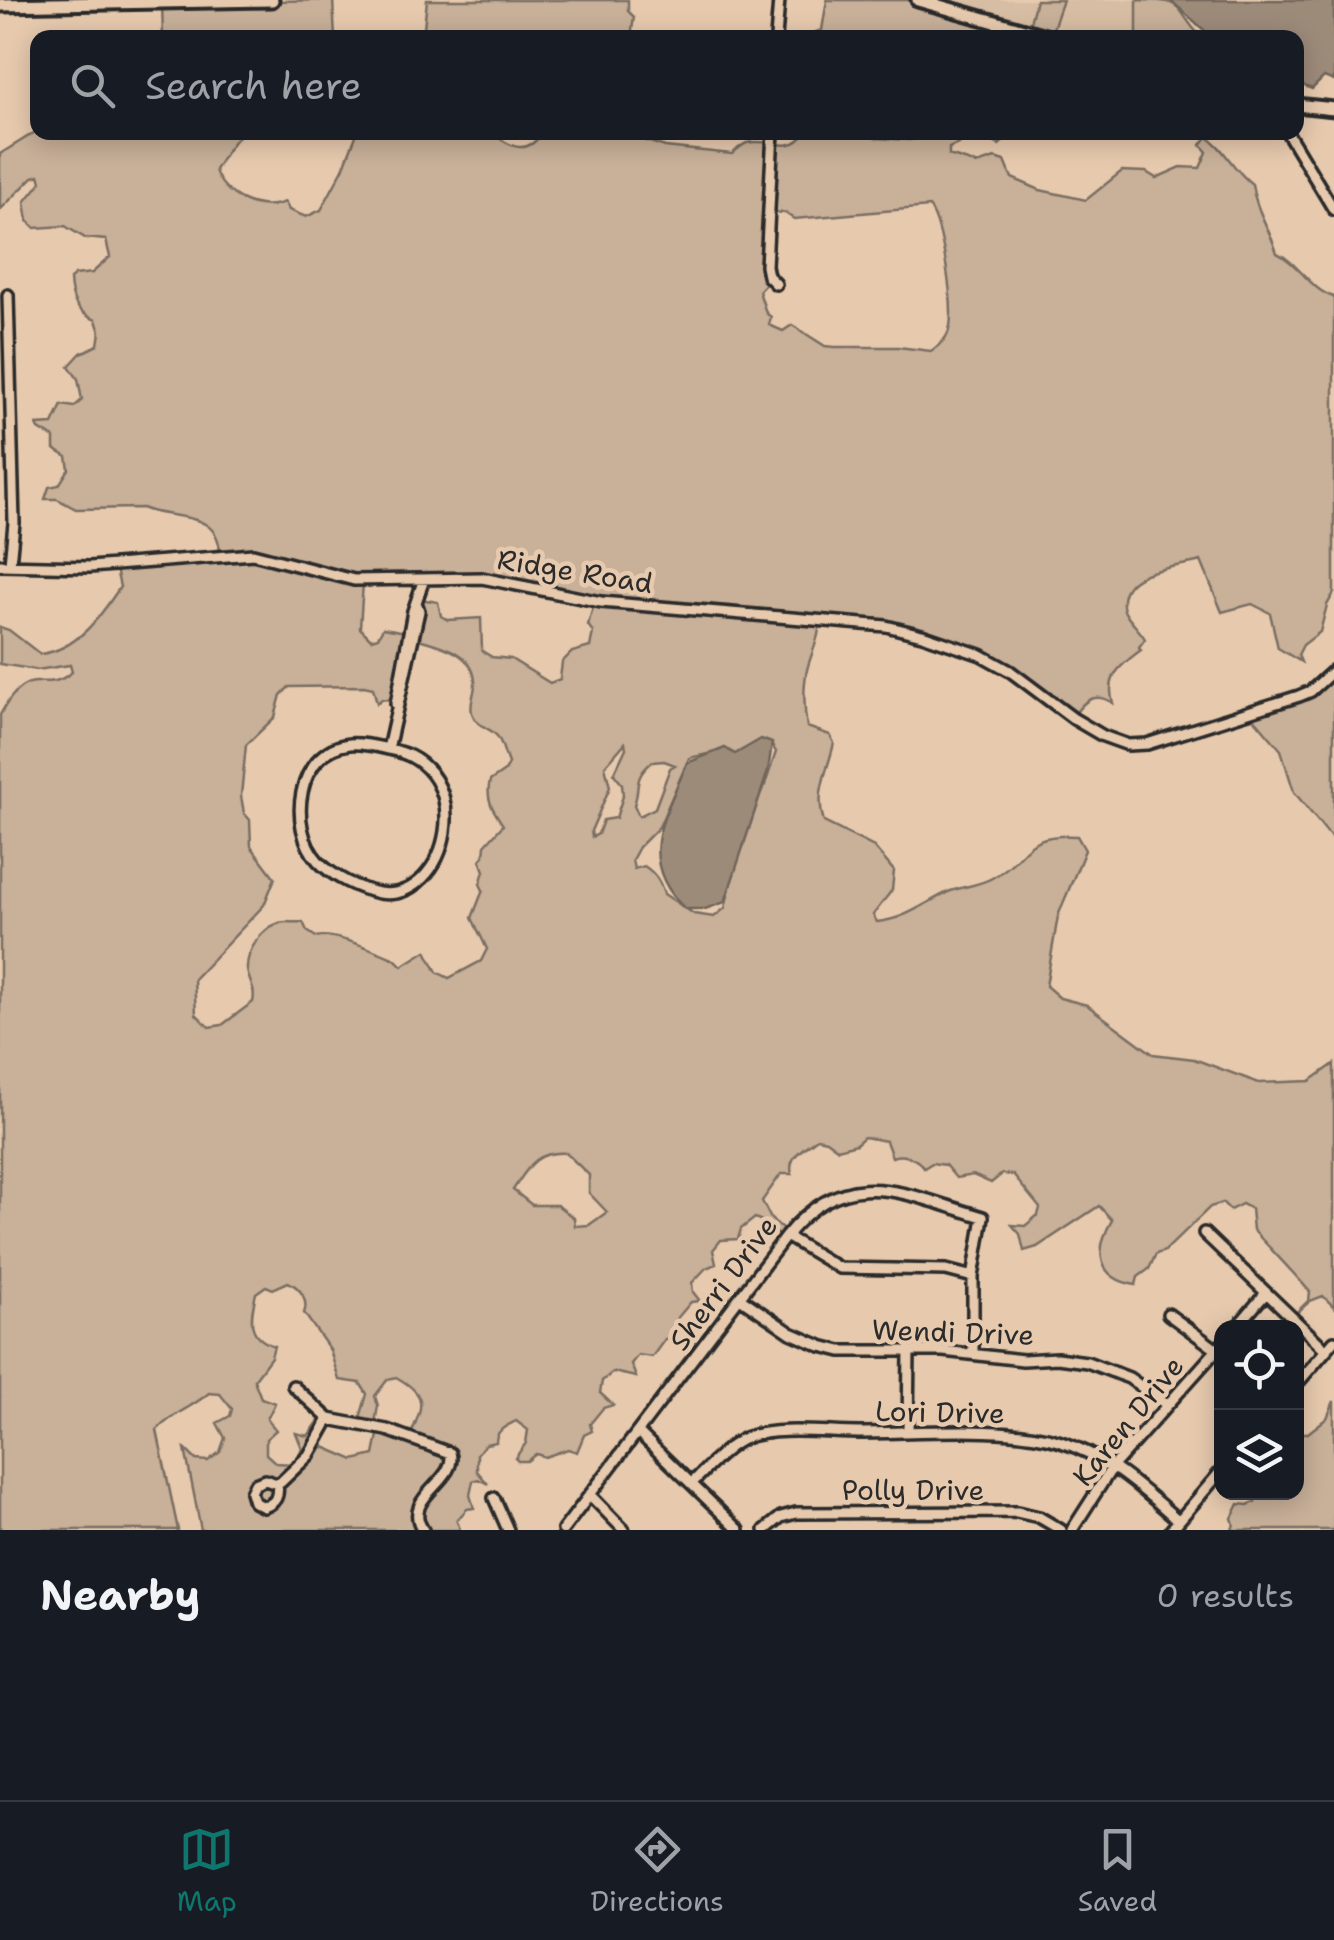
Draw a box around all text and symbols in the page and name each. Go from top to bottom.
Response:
search box [30,30,1304,140]
icon: search [65,58,120,113]
text: Search here [145,60,362,111]
street label: Ridge Road [495,540,655,602]
street label: Sherri Drive [660,1208,786,1358]
street label: Wendi Drive [871,1310,1035,1354]
map controls [1214,1320,1304,1500]
button: locate [1214,1320,1304,1410]
street label: Karen Drive [1064,1348,1192,1494]
street label: Lori Drive [875,1392,1005,1432]
button: layers [1214,1410,1304,1500]
street label: Polly Drive [842,1471,984,1509]
text: Nearby [40,1567,200,1623]
text: 0 results [1157,1574,1294,1617]
tab: Map [177,1822,237,1920]
tab: Directions [590,1822,724,1920]
tab: Saved [1078,1822,1157,1920]

